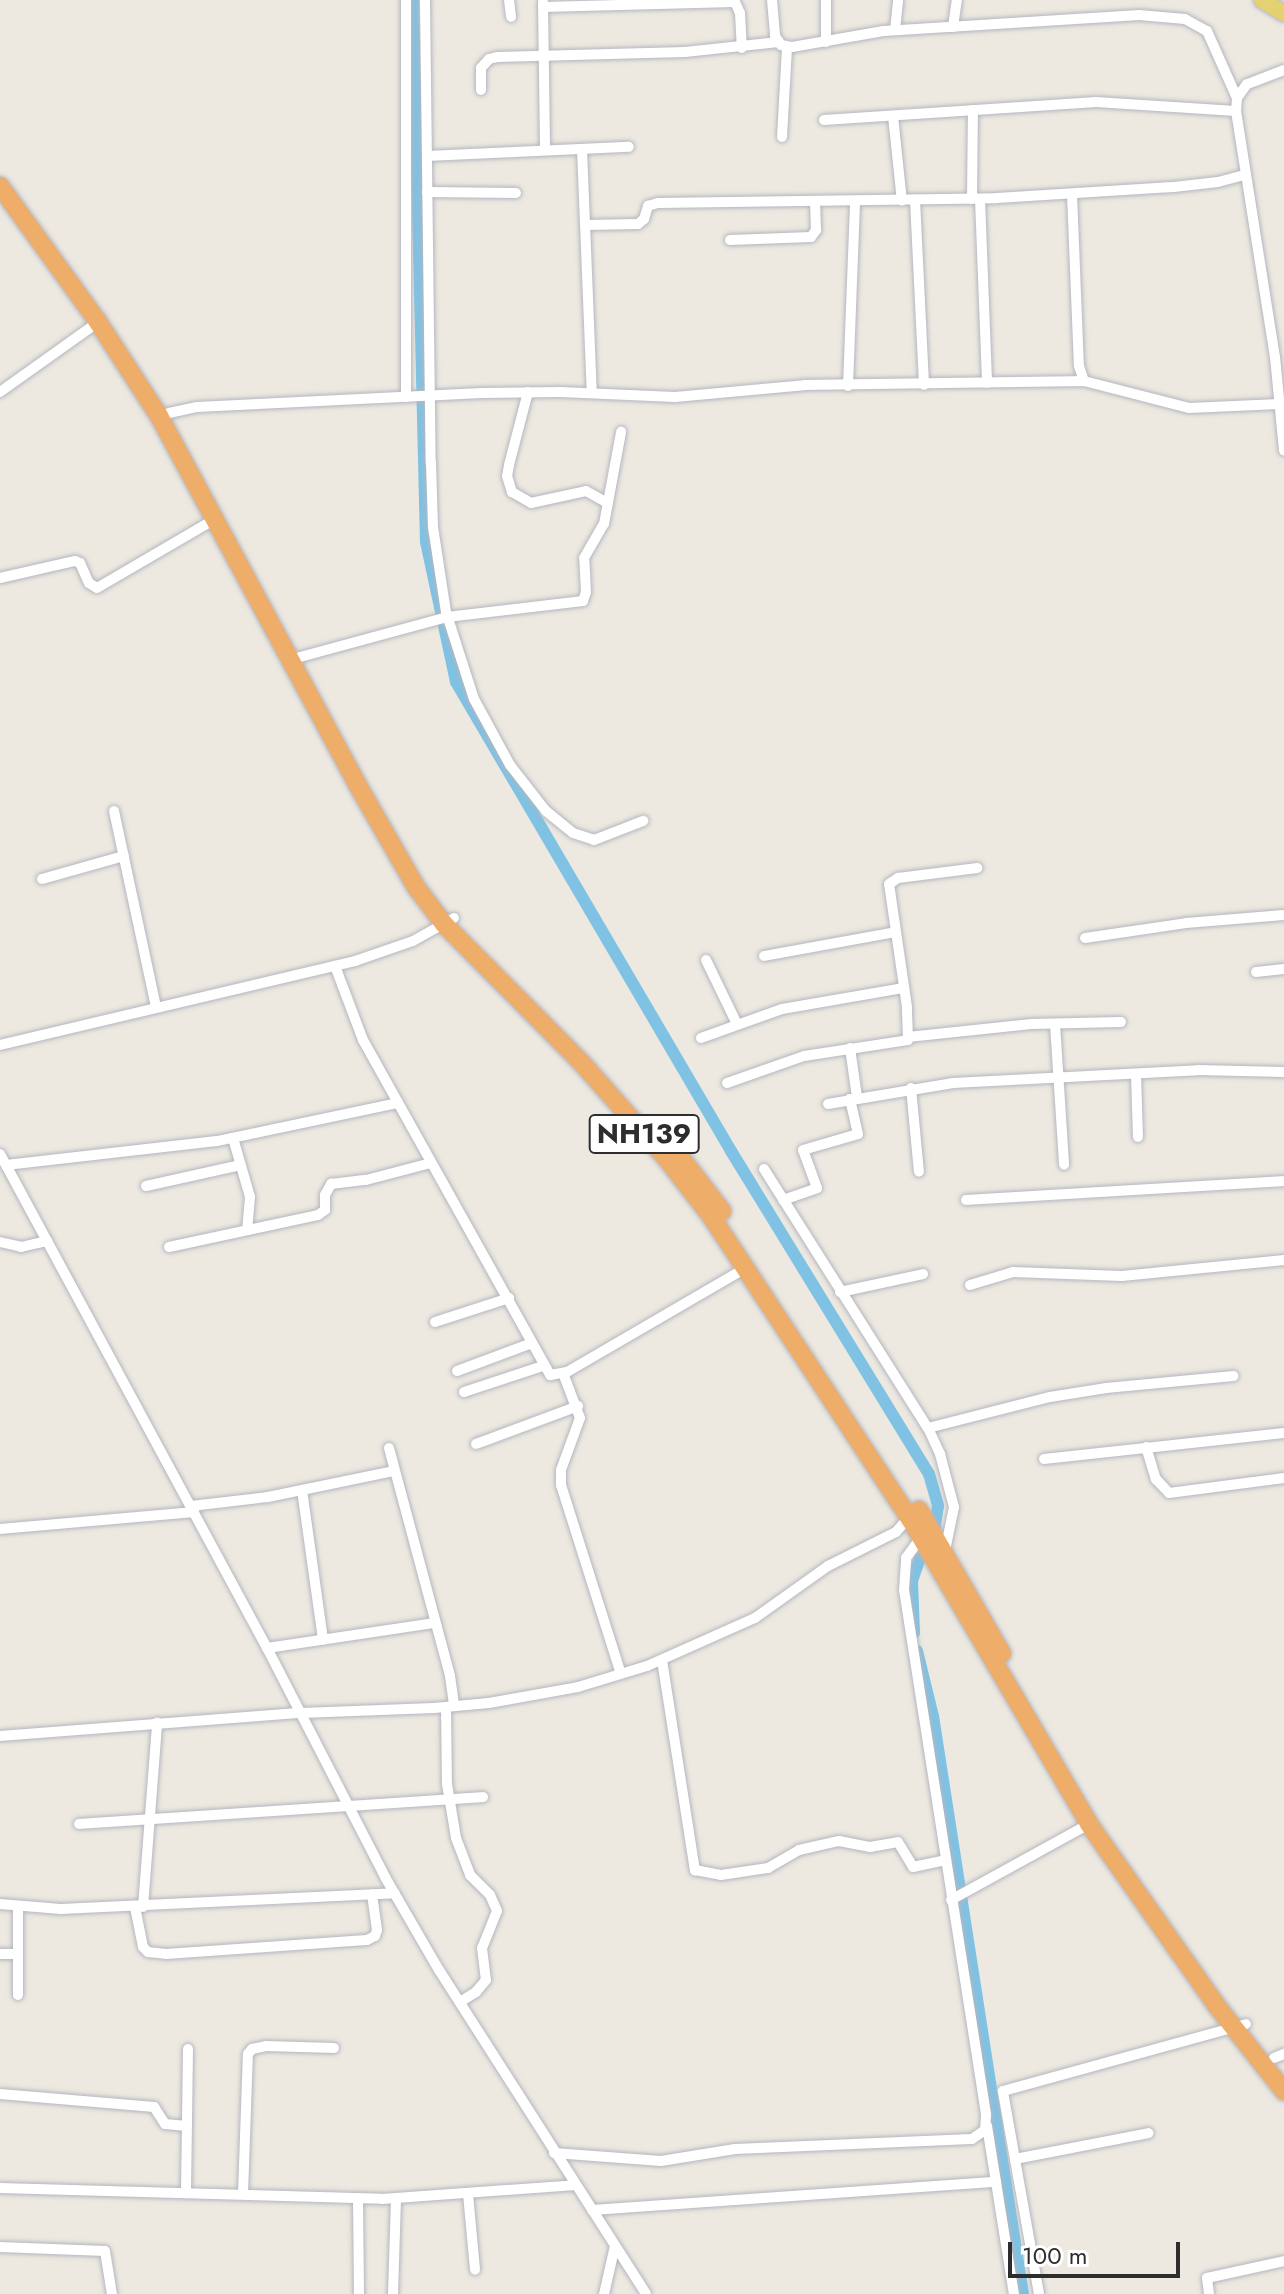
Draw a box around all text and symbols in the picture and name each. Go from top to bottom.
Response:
road number: NH139 [588,1110,700,1158]
scale bar [1012,2226,1184,2276]
text: 100 m [1022,2238,1088,2273]

